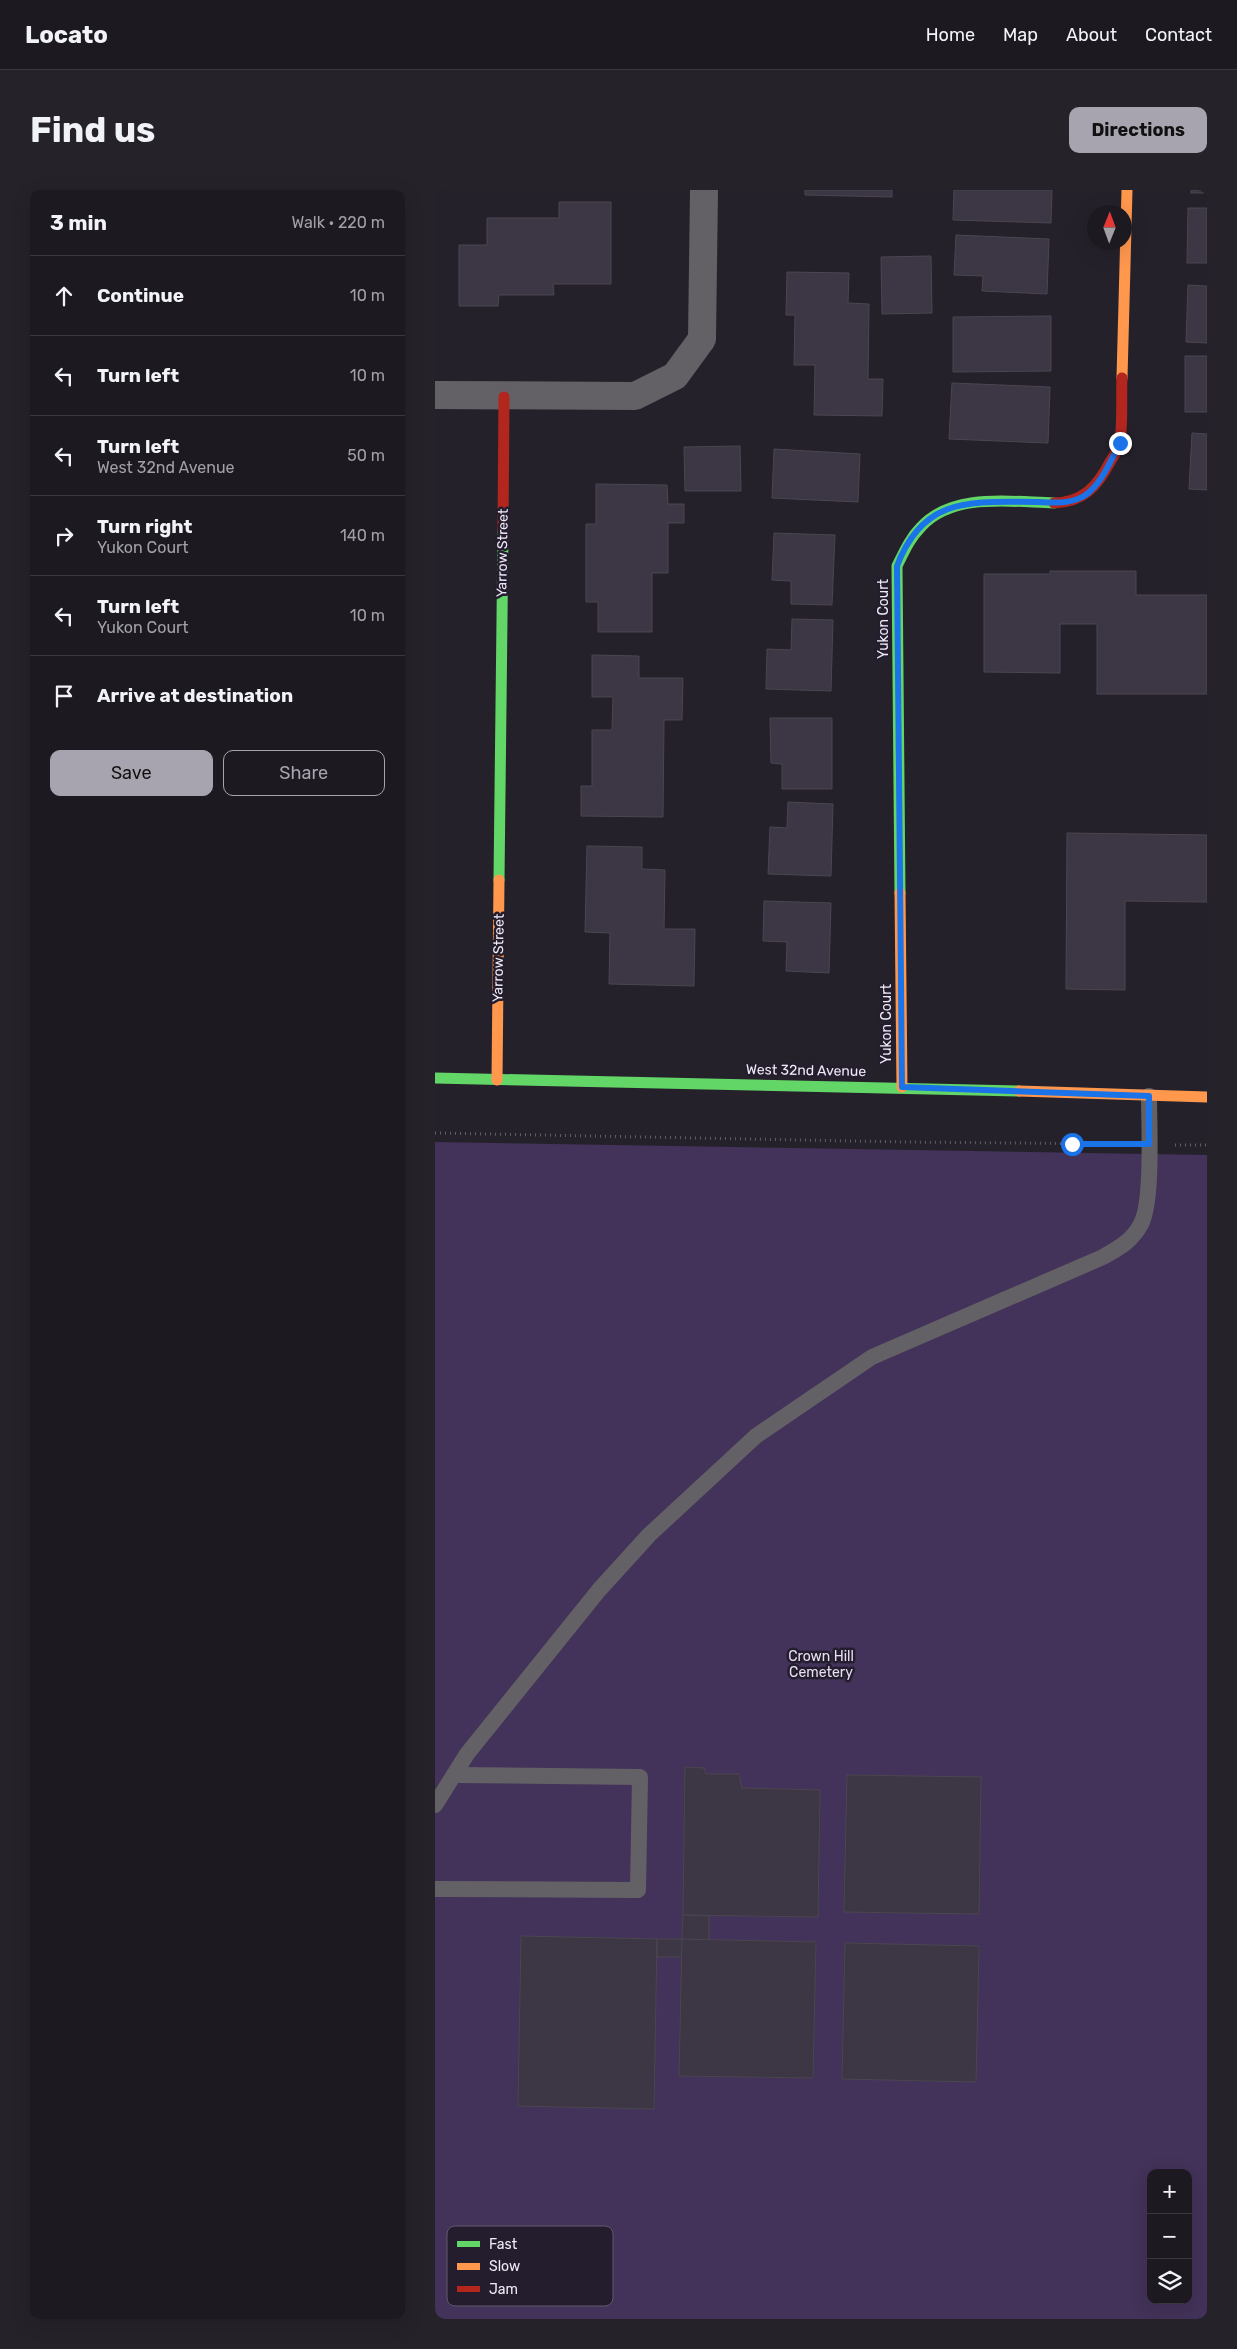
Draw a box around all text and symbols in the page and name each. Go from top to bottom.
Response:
text: Locato [25,21,108,49]
text: Home [926,24,975,46]
text: Map [1003,24,1038,46]
text: About [1066,24,1117,46]
text: Contact [1145,24,1212,46]
button: Directions [1069,107,1207,153]
text: Find us [30,109,155,151]
north arrow [1087,205,1132,250]
text: 3 min [50,210,107,235]
text: Walk · 220 m [292,213,385,232]
icon: ahead [50,282,78,310]
text: Continue [97,284,184,307]
text: 10 m [350,286,385,305]
icon: left [50,362,78,390]
text: Turn left [97,364,179,387]
text: 10 m [350,366,385,385]
route end [1109,432,1132,455]
text: Turn left [97,435,179,458]
icon: left [50,442,78,470]
text: 50 m [347,446,385,465]
text: West 32nd Avenue [97,458,235,477]
street label: Yarrow Street [493,508,512,597]
text: Turn right [97,515,192,538]
icon: right [50,522,78,550]
text: 140 m [340,526,385,545]
text: Yukon Court [97,538,188,557]
street label: Yukon Court [875,578,892,659]
text: Turn left [97,595,179,618]
icon: left [50,602,78,630]
text: 10 m [350,606,385,625]
text: Yukon Court [97,618,188,637]
icon: arrive [50,682,78,710]
text: Arrive at destination [97,684,293,707]
button: Save [50,750,213,796]
button: Share [223,750,385,796]
street label: Yarrow Street [489,913,508,1002]
street label: Yukon Court [878,983,895,1064]
street label: West 32nd Avenue [746,1061,866,1080]
route start [1061,1133,1084,1156]
park label: Crown Hill Cemetery [788,1648,854,1681]
map controls [1147,2169,1192,2304]
button: + [1147,2169,1192,2214]
button: − [1147,2214,1192,2259]
legend [447,2226,613,2306]
text: Fast [489,2236,518,2253]
text: Slow [489,2258,520,2275]
button: layers [1147,2259,1192,2304]
text: Jam [489,2281,518,2298]

